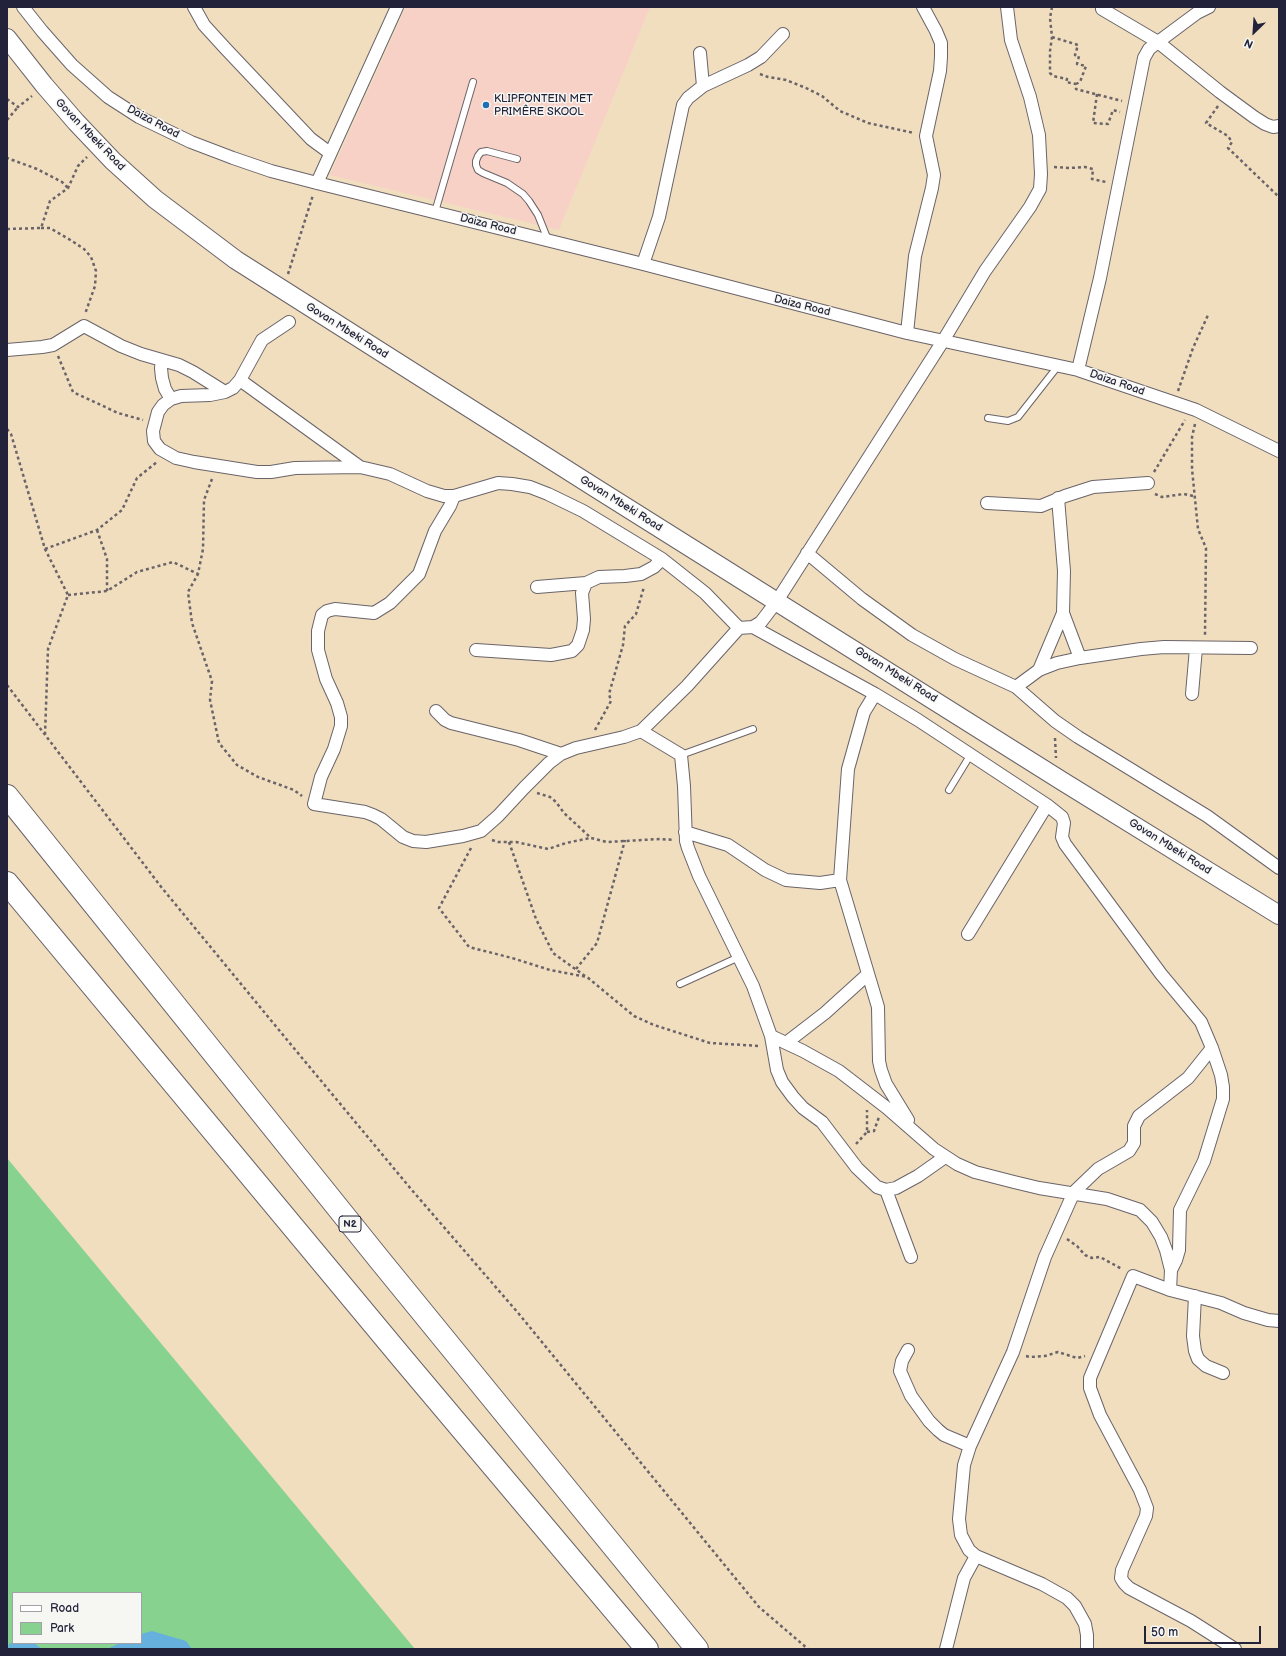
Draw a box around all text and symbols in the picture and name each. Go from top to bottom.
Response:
north arrow [1234,12,1274,52]
text: N [1242,36,1255,51]
place label: KLIPFONTEIN MET PRIMÊRE SKOOL [494,92,593,118]
street label: Govan Mbeki Road [52,96,128,174]
marker: KLIPFONTEIN MET PRIMÊRE SKOOL [481,100,491,110]
street label: Daiza Road [124,103,182,141]
street label: Daiza Road [458,212,518,238]
street label: Daiza Road [772,293,832,319]
street label: Govan Mbeki Road [303,300,391,362]
street label: Daiza Road [1088,367,1146,399]
street label: Govan Mbeki Road [577,473,665,535]
street label: Govan Mbeki Road [852,644,940,706]
street label: Govan Mbeki Road [1126,816,1214,878]
road number: N2 [339,1216,361,1232]
legend [12,1592,142,1644]
text: Road [50,1601,79,1616]
scale bar [1146,1618,1263,1644]
text: Park [50,1621,74,1636]
text: 50 m [1151,1625,1178,1640]

